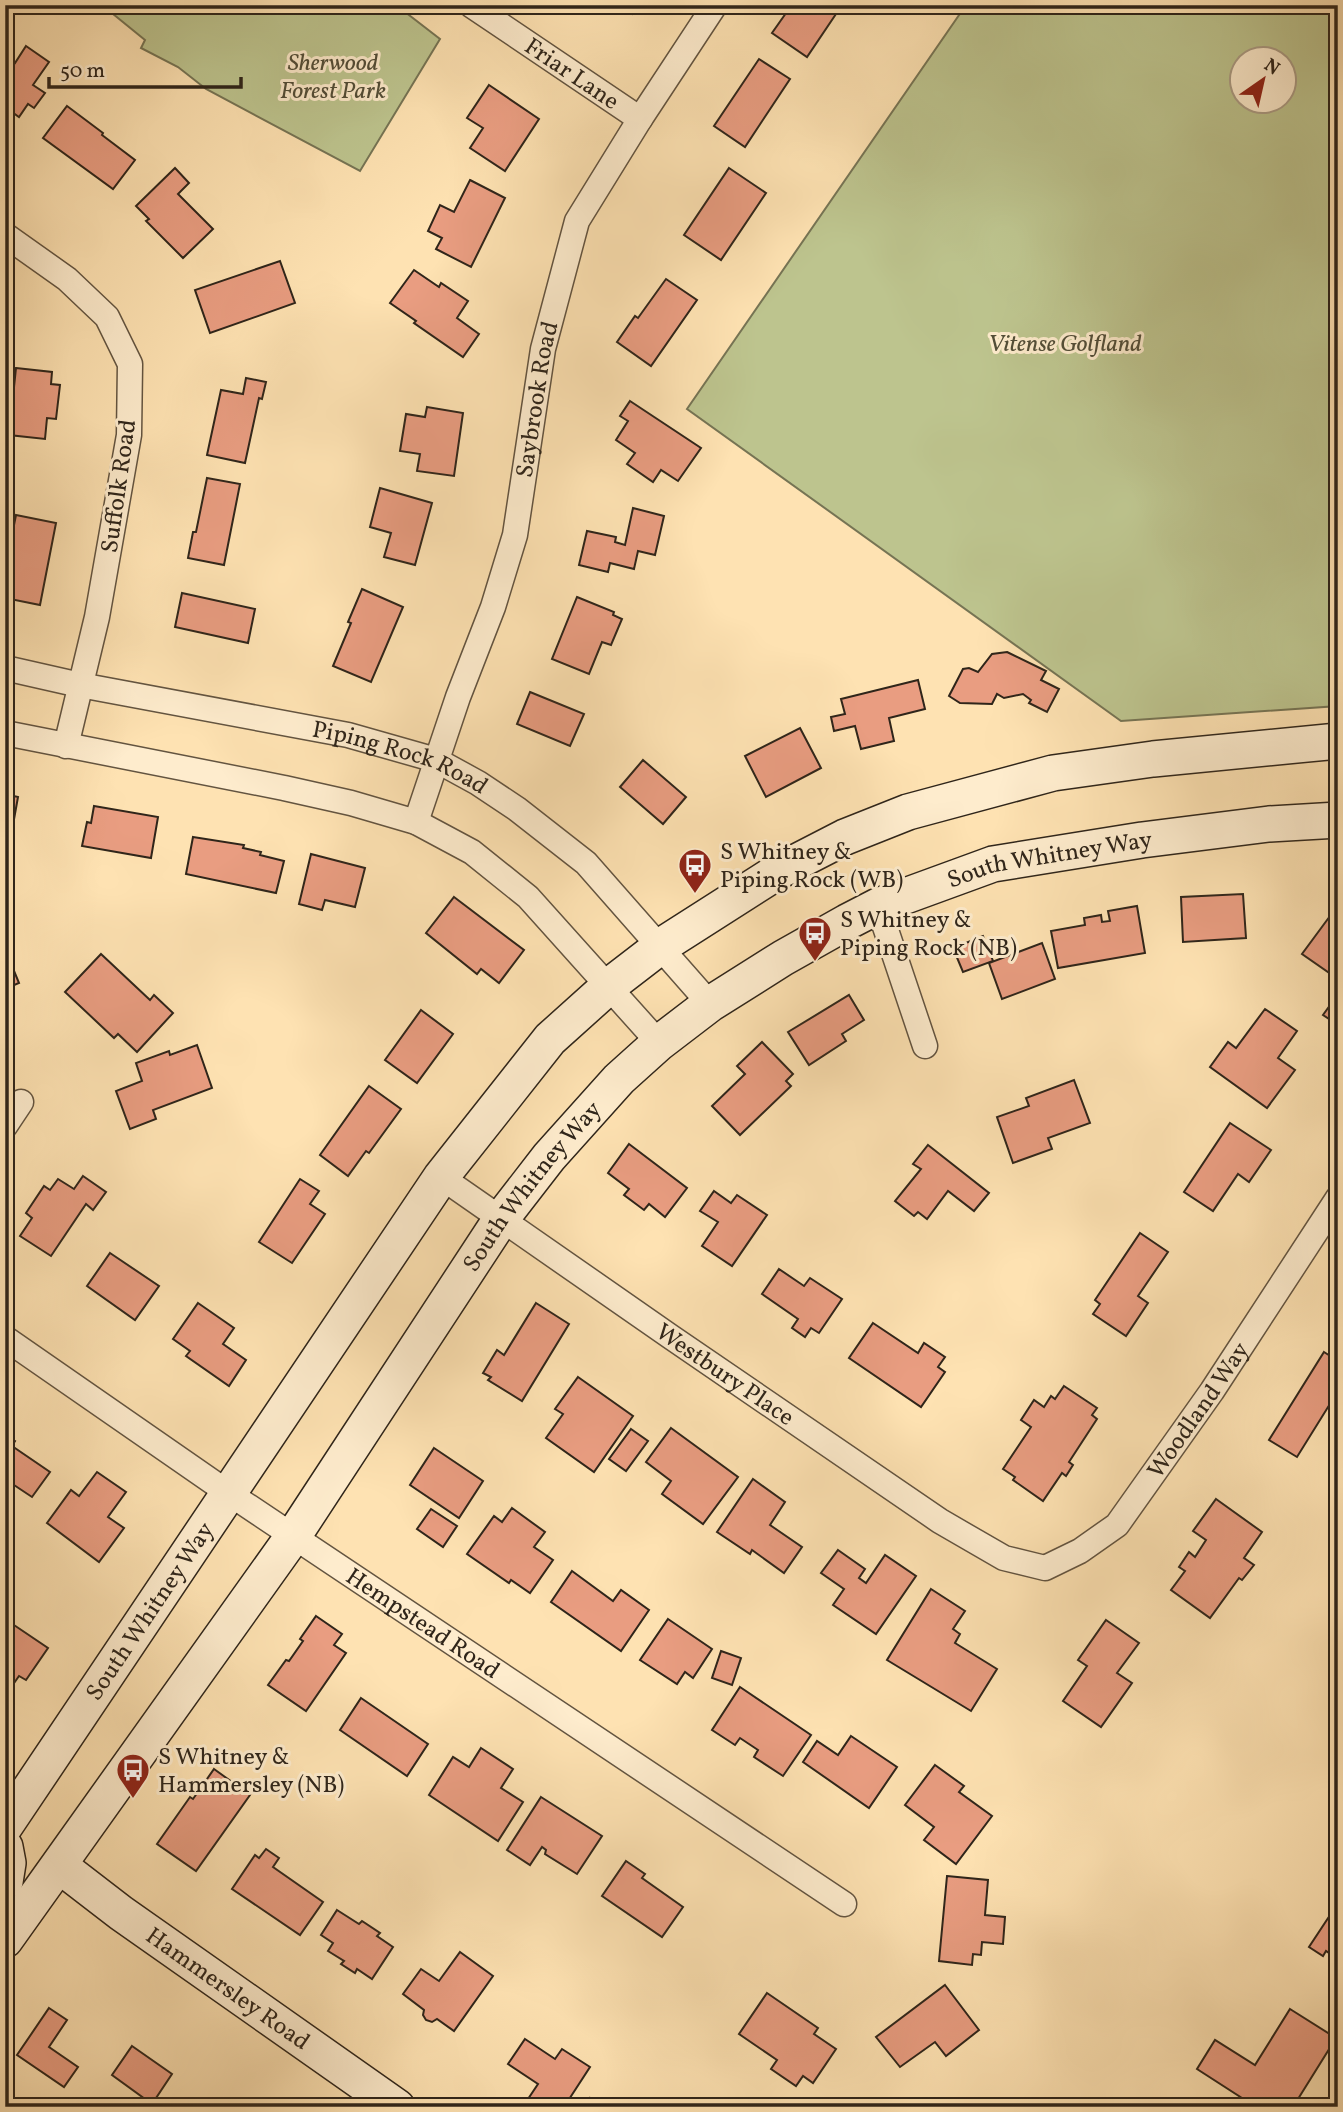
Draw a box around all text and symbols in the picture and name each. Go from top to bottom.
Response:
street label: Friar Lane [517,31,625,119]
scale bar [49,46,242,90]
north arrow [1228,46,1298,116]
park label: Sherwood Forest Park [280,47,386,109]
text: N [1258,53,1285,82]
text: 50 m [60,57,105,86]
street label: Saybrook Road [509,318,569,480]
park label: Vitense Golfland [988,328,1142,362]
street label: Suffolk Road [94,417,146,555]
street label: Piping Rock Road [309,714,494,804]
street label: South Whitney Way [943,824,1154,898]
place label: S Whitney & Piping Rock (WB) [720,836,903,898]
bus stop icon: S Whitney & Piping Rock (WB) [676,846,714,895]
place label: S Whitney & Piping Rock (NB) [840,904,1017,966]
bus stop icon: S Whitney & Piping Rock (NB) [796,914,834,963]
street label: South Whitney Way [456,1094,610,1279]
street label: Westbury Place [648,1316,800,1435]
street label: Woodland Way [1140,1336,1258,1486]
street label: South Whitney Way [79,1516,223,1708]
street label: Hempstead Road [338,1561,506,1688]
place label: S Whitney & Hammersley (NB) [158,1741,344,1803]
bus stop icon: S Whitney & Hammersley (NB) [114,1751,152,1800]
street label: Hammersley Road [138,1920,316,2060]

